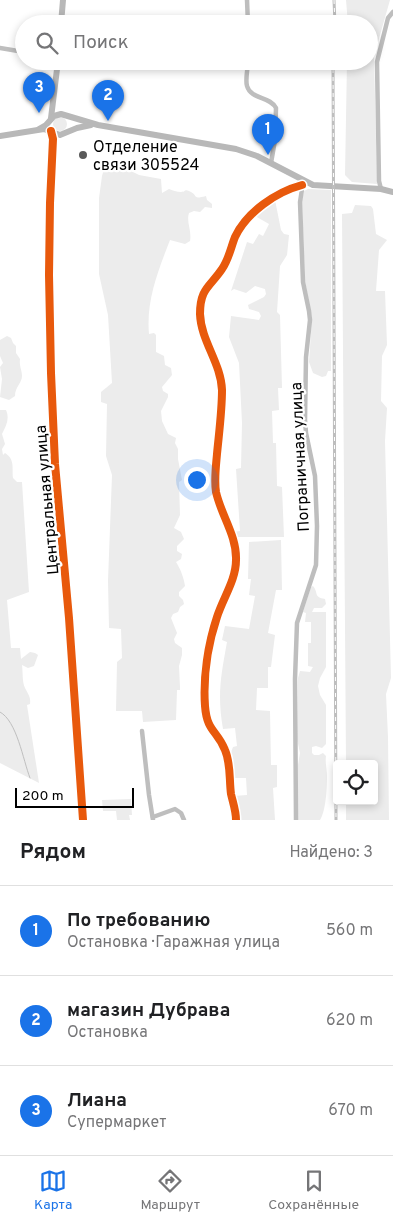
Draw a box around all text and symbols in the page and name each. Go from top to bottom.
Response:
search box [15,15,378,70]
icon: search [33,29,61,57]
text: Поиск [73,31,129,55]
pin: 3 [23,72,55,113]
pin: 2 [92,80,124,121]
pin: 1 [252,114,284,155]
place label: Отделение связи 305524 [93,138,200,176]
marker: Отделение связи 305524 [77,149,89,161]
street label: Пограничная улица [287,382,315,532]
street label: Центральная улица [31,424,64,575]
your location [184,467,210,493]
map controls [333,760,378,805]
button: locate [333,760,378,805]
scale bar [15,785,134,808]
text: 200 m [22,788,64,805]
text: Рядом [20,839,86,866]
text: Найдено: 3 [289,843,373,863]
text: По требованию [67,909,210,933]
text: 1 [33,921,39,941]
text: 560 m [326,921,373,941]
text: Остановка · Гаражная улица [67,933,280,953]
text: магазин Дубрава [67,999,230,1023]
text: 2 [31,1011,41,1031]
text: 620 m [326,1011,373,1031]
text: Остановка [67,1023,148,1043]
text: Лиана [67,1089,127,1113]
text: 3 [31,1101,41,1121]
text: 670 m [328,1101,373,1121]
text: Супермаркет [67,1113,167,1133]
tab: Карта [34,1167,72,1214]
tab: Маршрут [140,1167,200,1214]
tab: Сохранённые [268,1167,359,1214]

